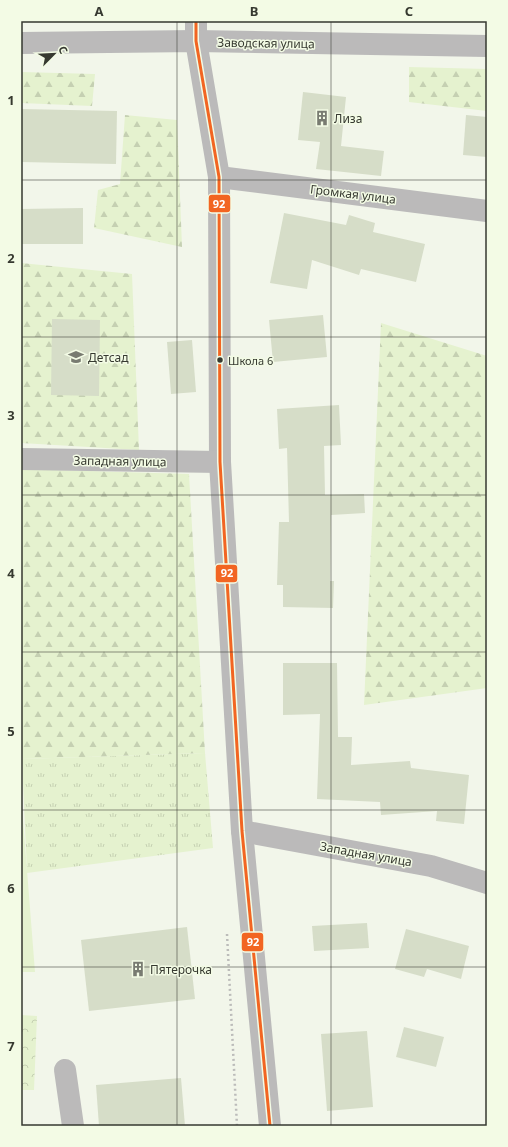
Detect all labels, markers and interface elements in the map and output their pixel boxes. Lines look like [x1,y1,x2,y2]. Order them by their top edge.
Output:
text: A [95,2,104,20]
text: B [250,2,258,20]
text: C [405,2,413,20]
north arrow [34,34,74,74]
street label: Заводская улица [217,34,315,52]
text: С [55,43,72,56]
text: 1 [7,91,15,109]
building icon: Лиза [313,109,331,127]
place label: Лиза [334,110,362,127]
street label: Громкая улица [309,180,397,208]
line badge: 92 [208,194,231,213]
text: 92 [213,196,225,211]
text: 2 [7,249,15,267]
school or university icon: Детсад [67,348,85,366]
place label: Детсад [88,349,129,366]
place label: Школа 6 [228,353,273,368]
marker: Школа 6 [215,355,225,365]
text: 3 [7,406,15,424]
street label: Западная улица [73,452,167,470]
text: 4 [7,564,15,582]
line badge: 92 [215,564,238,583]
text: 92 [221,565,233,580]
text: 5 [7,722,15,740]
street label: Западная улица [319,838,413,870]
text: 6 [7,879,15,897]
line badge: 92 [241,932,264,952]
text: 92 [247,934,259,949]
building icon: Пятерочка [129,960,147,978]
place label: Пятерочка [150,961,212,978]
text: 7 [7,1037,15,1055]

